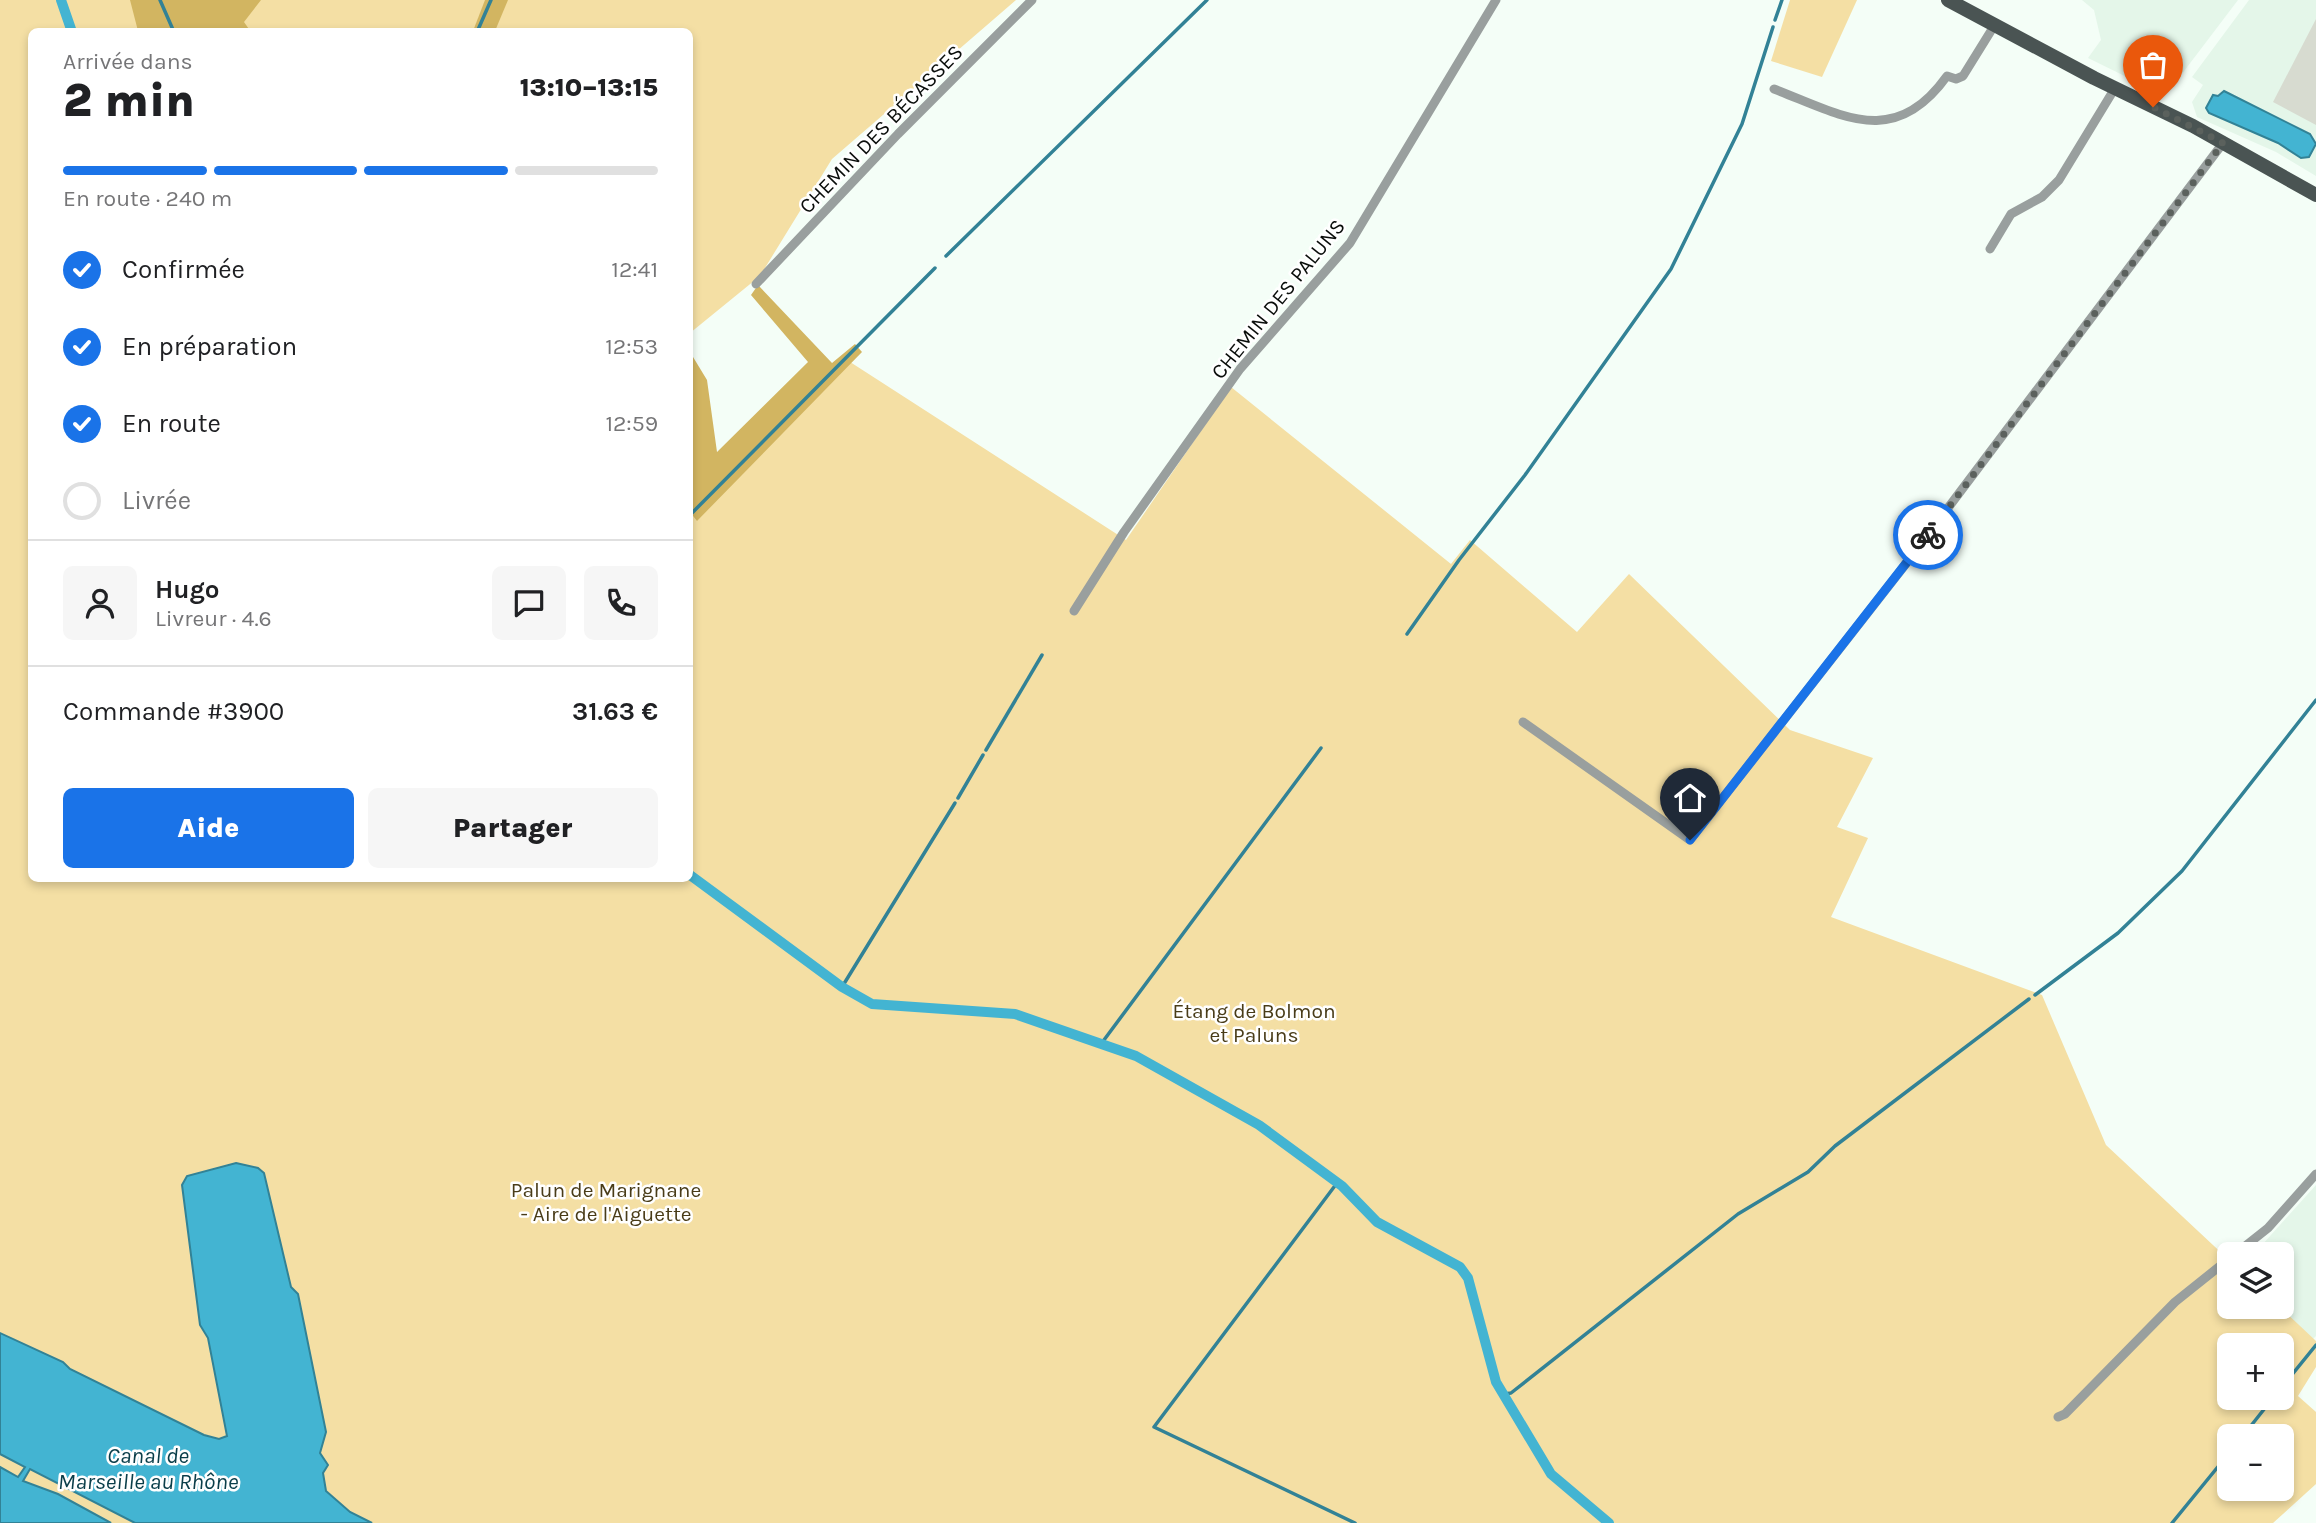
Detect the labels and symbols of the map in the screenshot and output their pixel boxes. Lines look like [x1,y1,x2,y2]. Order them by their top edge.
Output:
pin [2123,35,2183,107]
street label: CHEMIN DES BÉCASSES [794,40,968,218]
street label: CHEMIN DES PALUNS [1206,214,1350,384]
courier [1893,500,1963,570]
pin [1660,768,1720,840]
park label: Étang de Bolmon et Paluns [1172,999,1336,1047]
park label: Palun de Marignane - Aire de l'Aiguette [511,1178,701,1226]
water label: Canal de Marseille au Rhône [58,1442,239,1495]

